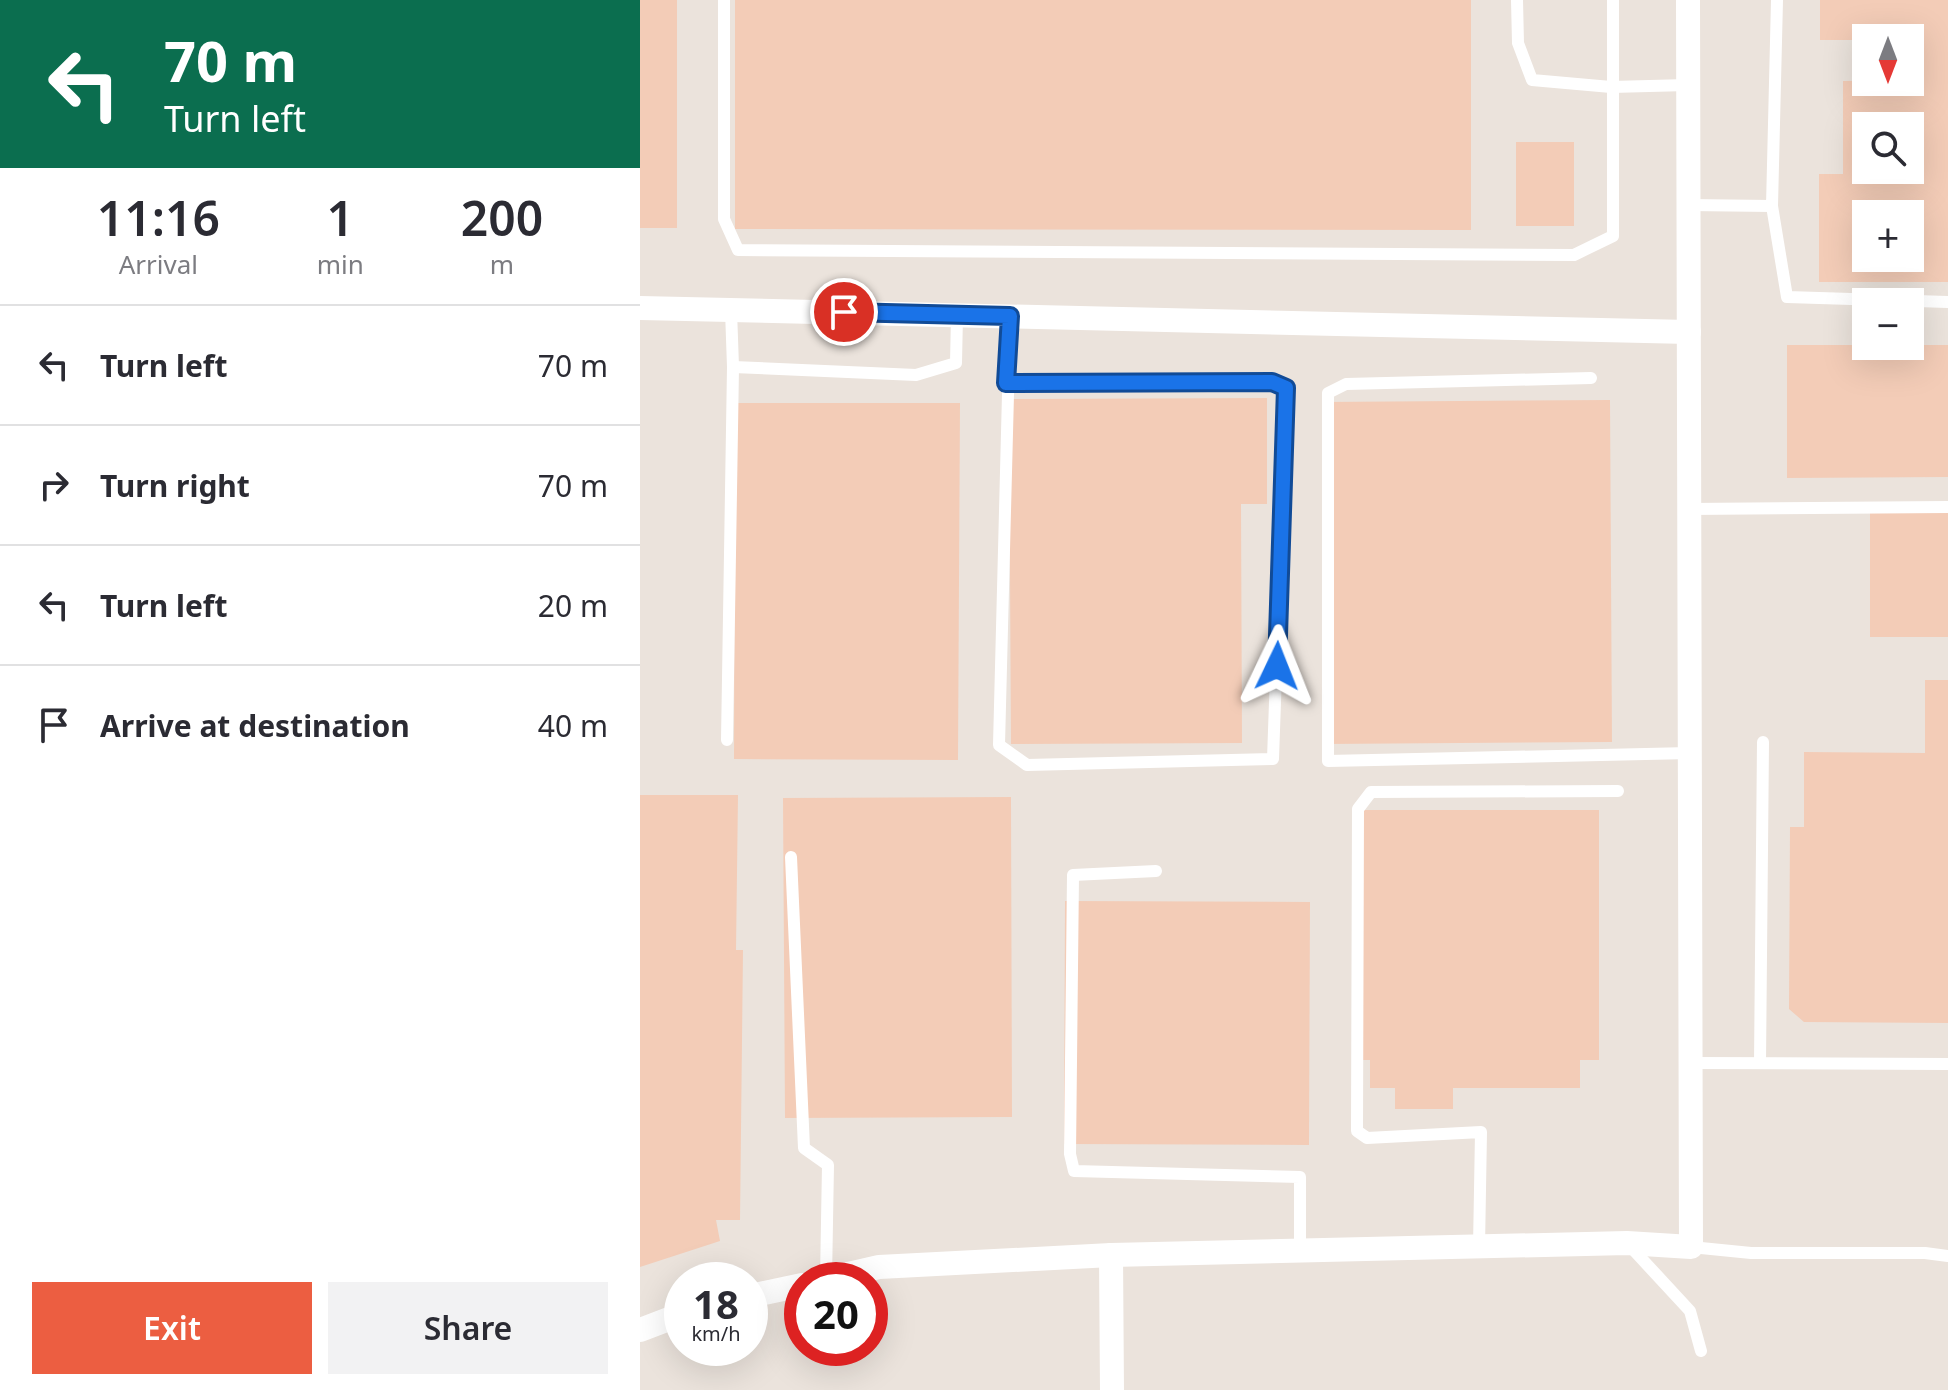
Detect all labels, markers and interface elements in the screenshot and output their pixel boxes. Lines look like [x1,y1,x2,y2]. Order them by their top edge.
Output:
text: 70 m [164,22,297,98]
north arrow [1852,24,1924,96]
map controls [1852,24,1924,360]
icon: left [32,32,136,136]
text: Turn left [164,94,306,143]
button: search [1852,112,1924,184]
text: 11:16 [97,185,220,250]
text: 1 [327,185,354,250]
text: 200 [461,185,543,250]
button: + [1852,200,1924,272]
text: Arrival [119,246,198,282]
text: min [317,246,364,282]
text: m [490,246,514,282]
pin [810,278,878,346]
button: − [1852,288,1924,360]
icon: arrive [822,290,866,334]
icon: left [32,343,76,387]
text: Turn left [100,345,228,386]
text: 70 m [538,345,608,386]
icon: right [32,463,76,507]
text: Turn right [100,465,250,506]
text: 70 m [538,465,608,506]
icon: left [32,583,76,627]
text: Turn left [100,585,228,626]
text: 20 m [538,585,608,626]
position arrow [1235,624,1319,708]
icon: arrive [32,703,76,747]
text: Arrive at destination [100,705,410,746]
text: 40 m [538,705,608,746]
speed limit sign: 20 [784,1262,888,1366]
text: 18 [693,1276,739,1331]
button: Exit [32,1282,312,1374]
button: Share [328,1282,608,1374]
text: km/h [691,1320,741,1347]

